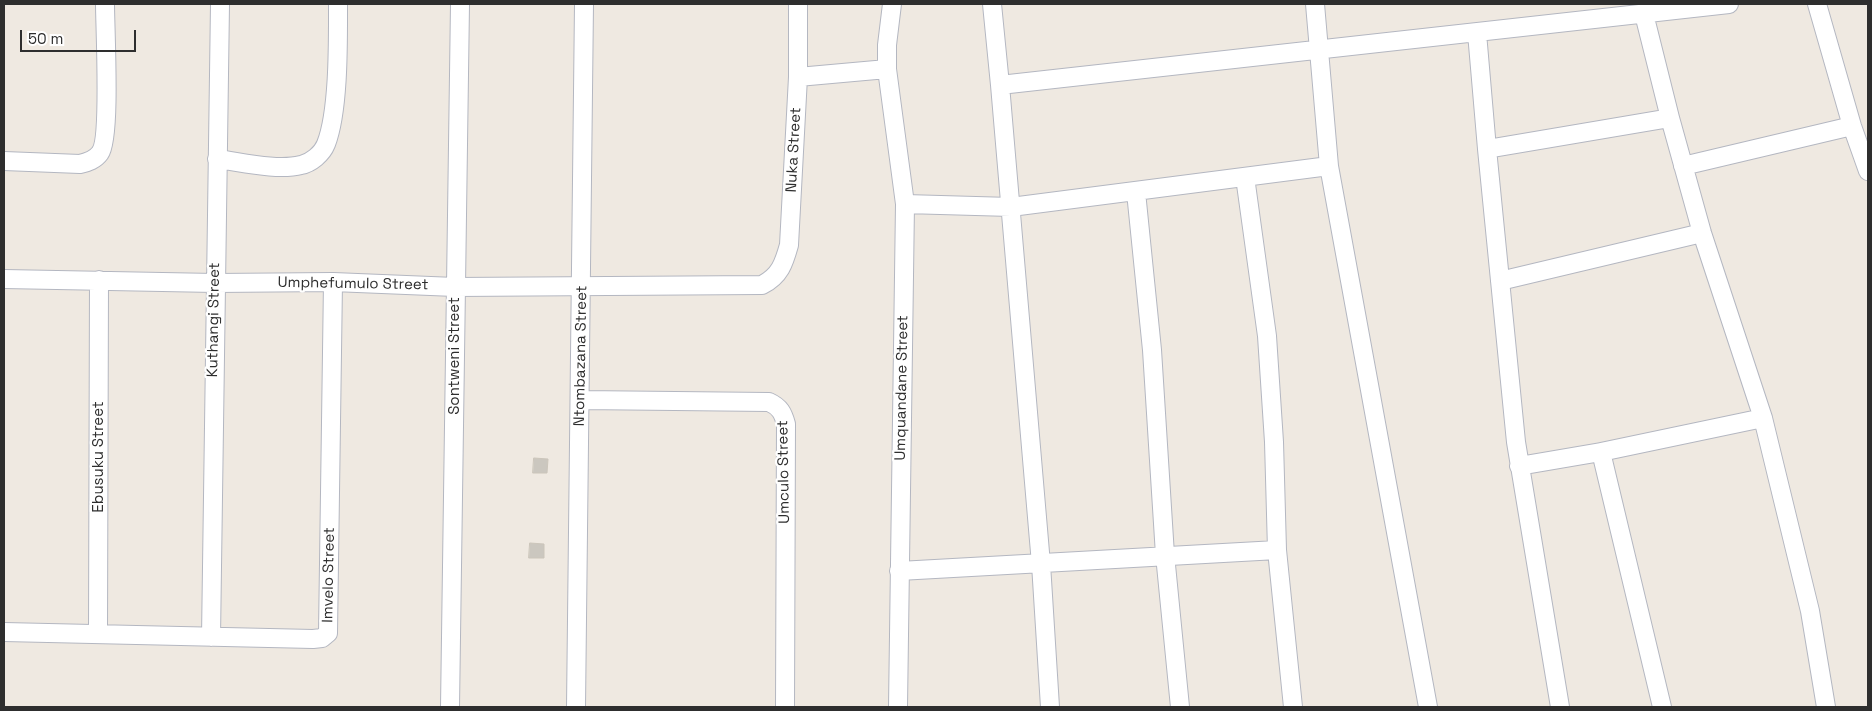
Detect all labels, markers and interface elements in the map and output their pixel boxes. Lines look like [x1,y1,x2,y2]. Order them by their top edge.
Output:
scale bar [22,20,139,52]
text: 50 m [28,29,63,48]
street label: Nuka Street [783,107,805,193]
street label: Kuthangi Street [204,262,224,378]
street label: Umphefumulo Street [277,274,429,294]
street label: Ntombazana Street [571,285,591,427]
street label: Sontweni Street [446,297,464,415]
street label: Umquandane Street [892,315,912,461]
street label: Ebusuku Street [90,401,108,513]
street label: Umculo Street [774,420,794,524]
street label: Imvelo Street [319,527,339,623]

